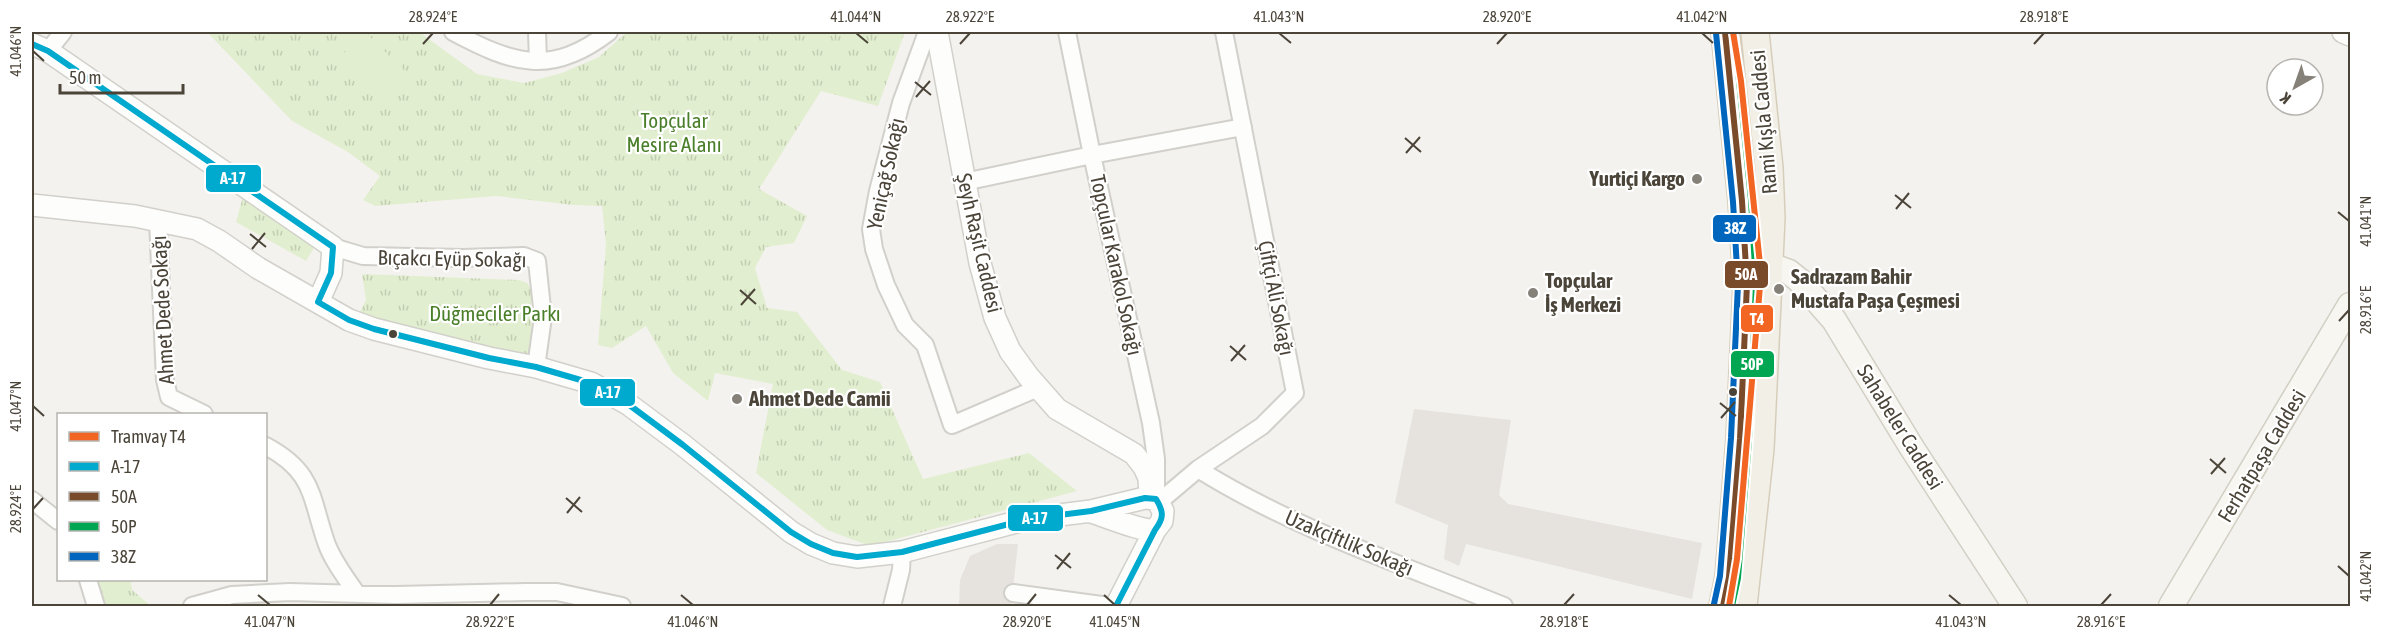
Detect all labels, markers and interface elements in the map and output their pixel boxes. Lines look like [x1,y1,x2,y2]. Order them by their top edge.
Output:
text: 28.924°E [409,8,458,25]
text: 41.044°N [831,8,881,25]
text: 28.922°E [946,8,995,25]
text: 41.043°N [1254,8,1304,25]
text: 28.920°E [1483,8,1532,25]
text: 41.042°N [1677,8,1727,25]
text: 28.918°E [2020,8,2069,25]
text: 41.046°N [7,26,24,76]
street label: Rami Kışla Caddesi [1745,49,1781,195]
scale bar [60,57,183,95]
north arrow [2265,57,2325,117]
text: 50 m [69,67,101,88]
text: K [2276,89,2294,108]
park label: Topçular Mesire Alanı [626,108,722,156]
street label: Yeniçağ Sokağı [861,116,909,232]
line badge: A-17 [205,164,262,193]
place label: Yurtiçi Kargo [1588,166,1685,190]
text: A-17 [219,169,246,187]
street label: Şeyh Raşit Caddesi [952,171,1008,315]
street label: Topçular Karakol Sokağı [1086,172,1148,357]
marker: Yurtiçi Kargo [1690,172,1704,186]
text: 41.041°N [2357,196,2374,246]
line badge: 38Z [1712,214,1757,243]
text: 38Z [1724,219,1747,237]
street label: Ahmet Dede Sokağı [146,235,178,385]
street label: Çiftçi Ali Sokağı [1254,238,1300,357]
street label: Bıçakcı Eyüp Sokağı [377,245,527,271]
line badge: 50A [1724,260,1769,289]
place label: Sadrazam Bahir Mustafa Paşa Çeşmesi [1791,264,1960,312]
text: 50A [1735,265,1758,283]
place label: Topçular İş Merkezi [1545,268,1621,316]
marker: Sadrazam Bahir Mustafa Paşa Çeşmesi [1772,282,1786,296]
text: 28.916°E [2357,285,2374,334]
marker: Topçular İş Merkezi [1526,286,1540,300]
park label: Düğmeciler Parkı [429,301,561,325]
line badge: T4 [1740,304,1774,333]
text: T4 [1750,310,1765,328]
unlabelled marker [387,328,399,340]
line badge: 50P [1730,350,1775,378]
text: 50P [1741,355,1764,373]
street label: Sahabeler Caddesi [1853,360,1949,493]
line badge: A-17 [579,378,636,407]
text: 41.047°N [7,381,24,431]
text: A-17 [594,383,621,401]
street label: Ferhatpaşa Caddesi [2212,385,2310,526]
place label: Ahmet Dede Camii [748,386,891,410]
unlabelled marker [1727,386,1739,398]
marker: Ahmet Dede Camii [730,392,744,406]
legend [57,413,267,581]
text: Tramvay T4 [111,426,186,447]
text: A-17 [111,456,140,477]
text: 28.924°E [7,484,24,533]
text: 50A [111,486,137,507]
line badge: A-17 [1007,504,1064,532]
street label: Uzakçiftlik Sokağı [1282,504,1417,580]
text: A-17 [1021,509,1048,527]
text: 50P [111,516,137,537]
text: 38Z [111,546,136,567]
text: 41.042°N [2357,551,2374,601]
text: 41.047°N [245,613,295,630]
text: 28.922°E [466,613,515,630]
text: 41.046°N [668,613,718,630]
text: 28.920°E [1003,613,1052,630]
text: 41.045°N [1090,613,1140,630]
text: 28.918°E [1540,613,1589,630]
text: 41.043°N [1936,613,1986,630]
text: 28.916°E [2077,613,2126,630]

